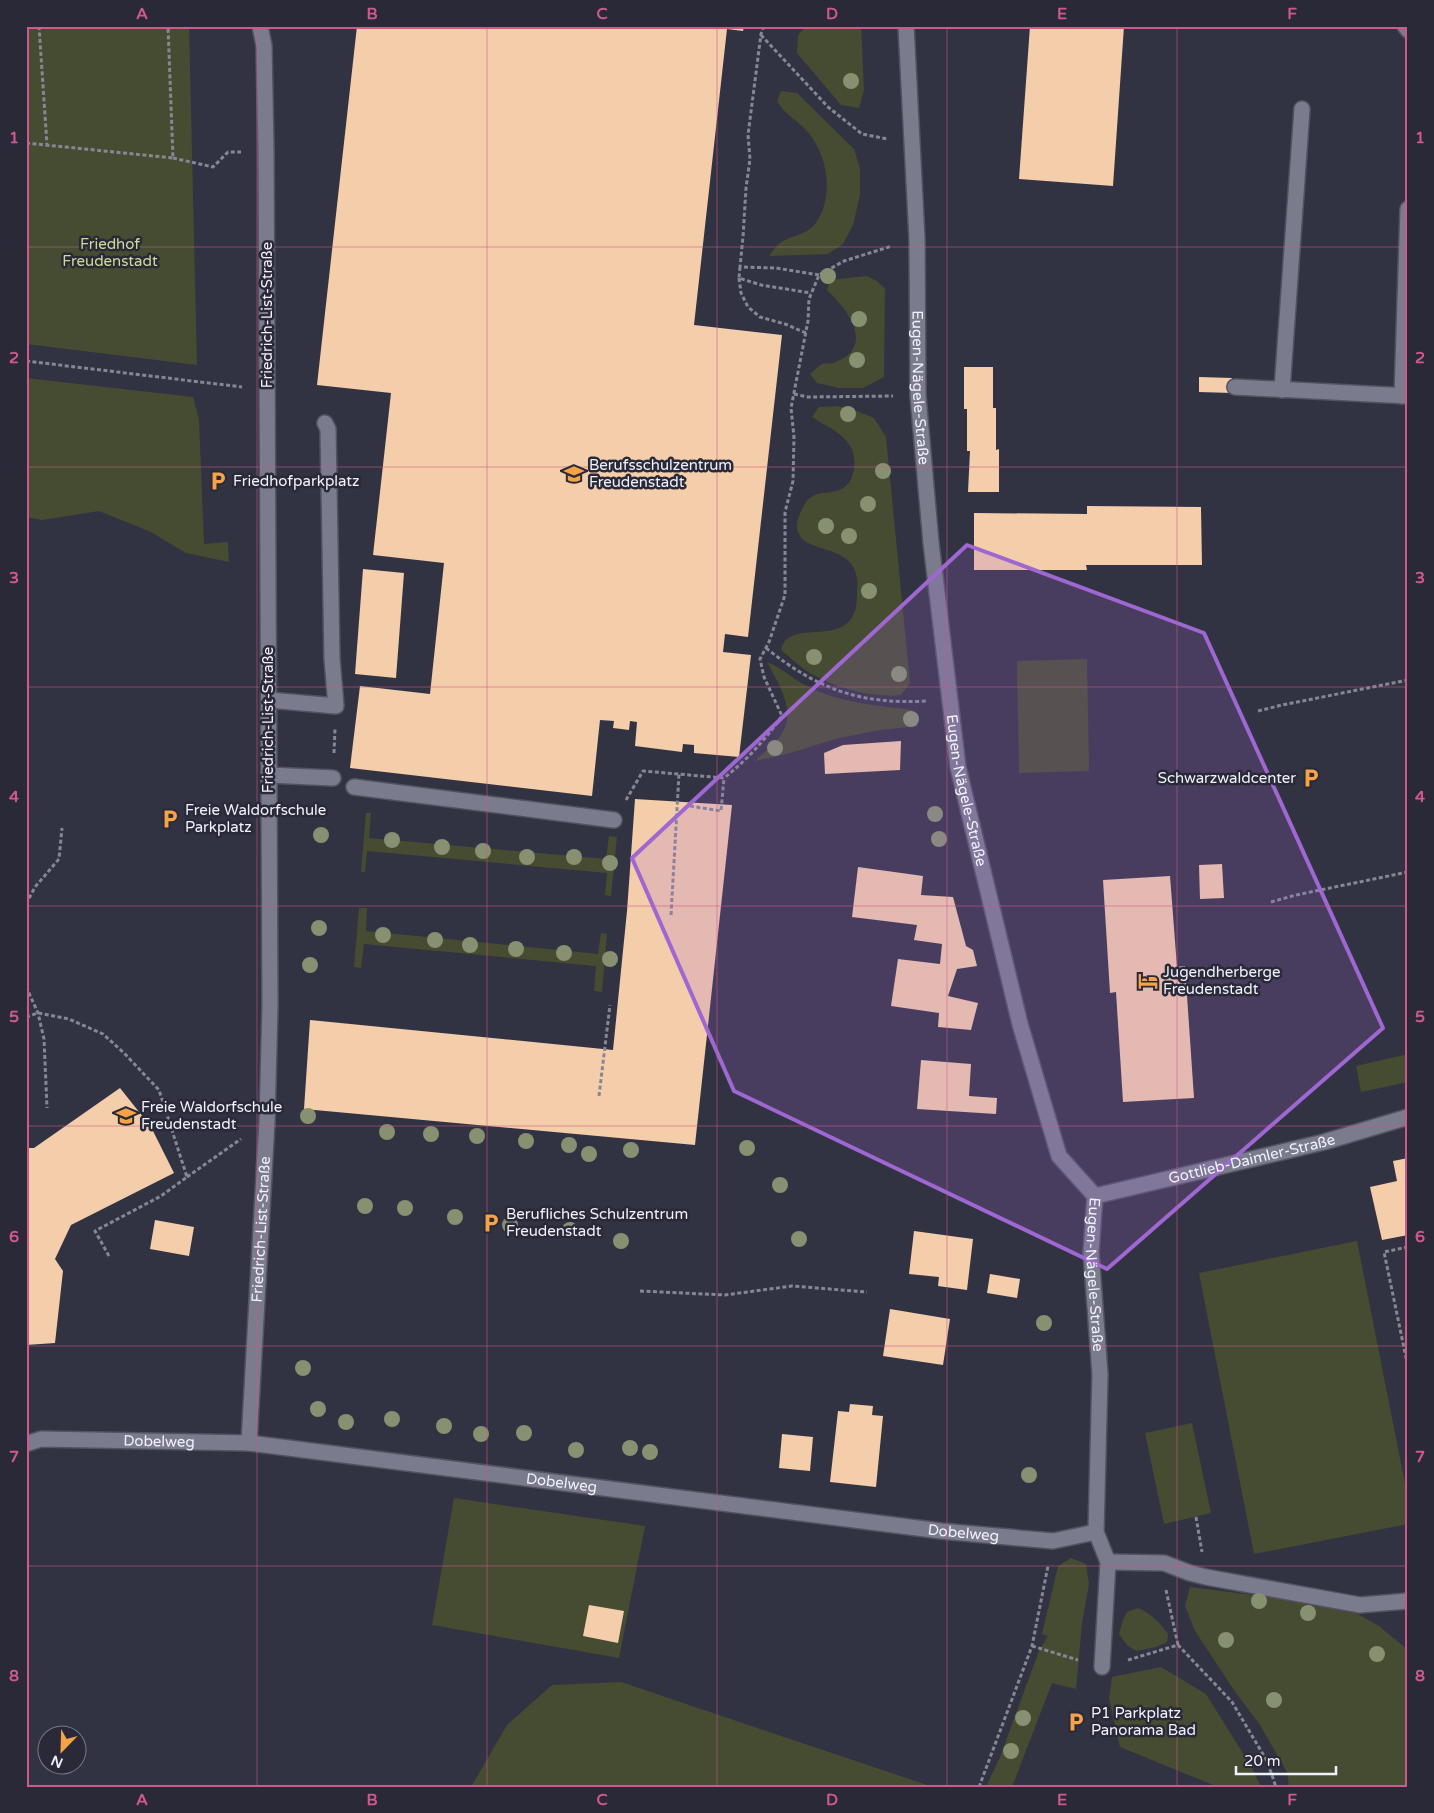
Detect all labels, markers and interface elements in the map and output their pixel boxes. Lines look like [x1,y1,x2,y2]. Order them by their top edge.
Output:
text: A [136,4,148,24]
text: B [366,4,378,24]
text: C [596,4,608,24]
text: D [826,4,838,24]
text: E [1057,4,1067,24]
text: F [1287,4,1297,24]
text: 1 [9,128,19,148]
text: 1 [1415,128,1425,148]
park label: Friedhof Freudenstadt [62,235,158,270]
street label: Friedrich-List-Straße [258,242,276,388]
street label: Eugen-Nägele-Straße [908,310,933,466]
text: 2 [9,348,19,368]
text: 2 [1415,348,1425,368]
place label: Berufsschulzentrum Freudenstadt [589,456,732,491]
school or university icon: Berufsschulzentrum Freudenstadt [563,463,585,485]
parking icon: Friedhofparkplatz [207,470,229,492]
place label: Friedhofparkplatz [233,472,360,490]
text: 3 [9,568,19,588]
text: 3 [1415,568,1425,588]
street label: Friedrich-List-Straße [259,647,277,793]
street label: Eugen-Nägele-Straße [943,713,991,868]
parking icon: Schwarzwaldcenter [1300,767,1322,789]
place label: Schwarzwaldcenter [1158,769,1296,787]
text: 4 [9,787,19,807]
text: 4 [1415,787,1425,807]
place label: Freie Waldorfschule Parkplatz [185,801,326,836]
parking icon: Freie Waldorfschule Parkplatz [159,808,181,830]
place label: Jugendherberge Freudenstadt [1163,963,1280,998]
hotel icon: Jugendherberge Freudenstadt [1137,970,1159,992]
text: 5 [9,1007,19,1027]
text: 5 [1415,1007,1425,1027]
place label: Freie Waldorfschule Freudenstadt [141,1098,282,1133]
school or university icon: Freie Waldorfschule Freudenstadt [115,1105,137,1127]
street label: Gottlieb-Daimler-Straße [1166,1130,1337,1187]
street label: Friedrich-List-Straße [248,1156,274,1303]
street label: Eugen-Nägele-Straße [1082,1197,1107,1352]
place label: Berufliches Schulzentrum Freudenstadt [506,1205,688,1240]
parking icon: Berufliches Schulzentrum Freudenstadt [480,1212,502,1234]
text: 6 [9,1227,19,1247]
text: 6 [1415,1227,1425,1247]
street label: Dobelweg [123,1432,195,1451]
text: 7 [9,1447,19,1467]
text: 7 [1415,1447,1425,1467]
street label: Dobelweg [525,1469,598,1496]
street label: Dobelweg [927,1520,1000,1545]
text: 8 [9,1666,19,1686]
text: 8 [1415,1666,1425,1686]
place label: P1 Parkplatz Panorama Bad [1091,1704,1196,1739]
parking icon: P1 Parkplatz Panorama Bad [1065,1711,1087,1733]
north arrow [38,1726,88,1776]
scale bar [1236,1743,1336,1775]
text: N [49,1751,66,1772]
text: 20 m [1244,1752,1281,1770]
text: A [136,1790,148,1810]
text: B [366,1790,378,1810]
text: C [596,1790,608,1810]
text: D [826,1790,838,1810]
text: E [1057,1790,1067,1810]
text: F [1287,1790,1297,1810]

